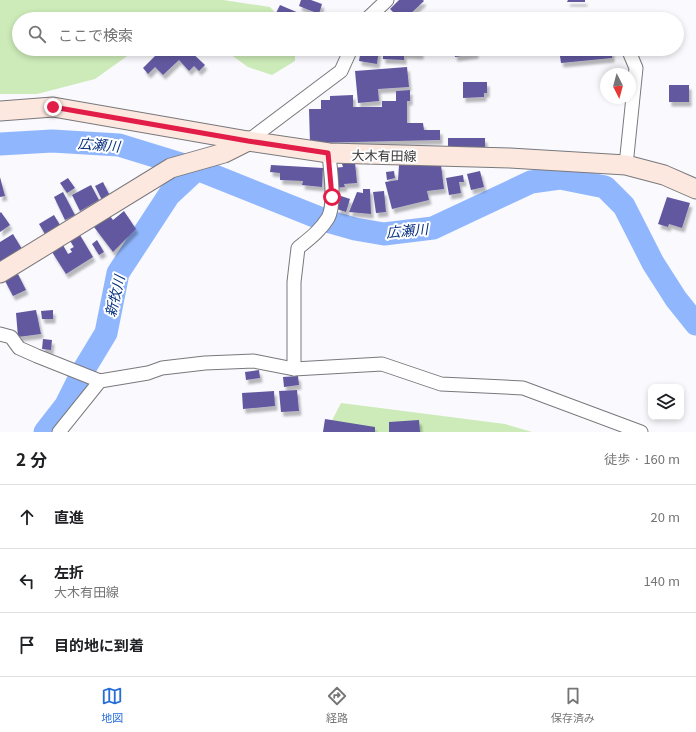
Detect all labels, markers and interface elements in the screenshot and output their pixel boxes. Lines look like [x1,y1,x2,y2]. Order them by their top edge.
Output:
search box [12,12,684,56]
icon: search [26,23,48,45]
text: ここで検索 [58,24,133,45]
north arrow [600,68,636,104]
route end [44,98,62,116]
water label: 広瀬川 [77,132,123,156]
street label: 大木有田線 [351,145,417,165]
route start [323,188,341,206]
water label: 広瀬川 [385,218,431,242]
water label: 新牧川 [100,271,129,319]
map controls [648,384,684,420]
button: layers [648,384,684,420]
text: 2 分 [16,446,47,471]
text: 徒歩 · 160 m [604,449,680,468]
icon: ahead [16,506,38,528]
text: 直進 [54,506,84,527]
text: 20 m [651,507,680,526]
text: 左折 [54,561,84,582]
icon: left [16,570,38,592]
text: 140 m [643,571,680,590]
text: 大木有田線 [54,582,119,601]
icon: arrive [16,634,38,656]
text: 目的地に到着 [54,634,144,655]
tab: 地図 [101,685,123,725]
tab: 経路 [326,685,348,725]
tab: 保存済み [551,685,595,725]

